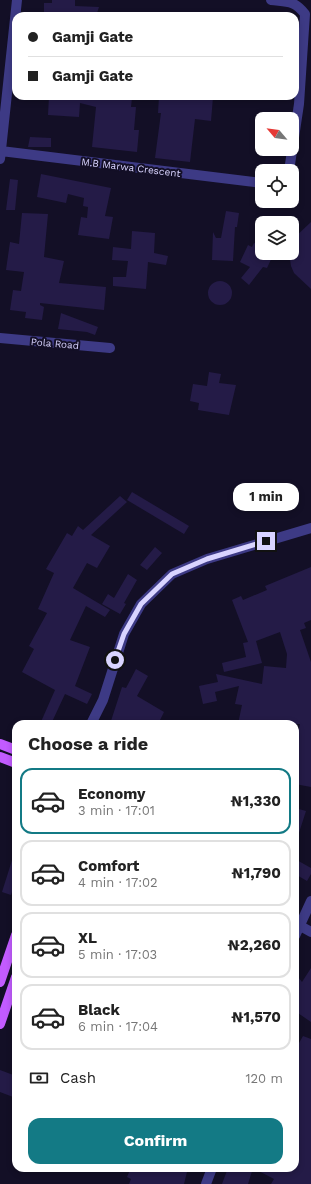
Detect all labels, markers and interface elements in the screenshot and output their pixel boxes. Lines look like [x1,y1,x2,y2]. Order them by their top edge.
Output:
text: Gamji Gate [52,28,133,46]
text: Gamji Gate [52,67,133,85]
north arrow [255,112,299,156]
map controls [255,112,299,260]
street label: M.B Marwa Crescent [81,156,182,179]
button: locate [255,164,299,208]
button: layers [255,216,299,260]
street label: Pola Road [30,336,80,351]
callout: 1 min [233,483,299,511]
text: 1 min [249,489,283,504]
route end [257,532,275,550]
route start [106,651,124,669]
text: Choose a ride [28,733,148,754]
icon: car [30,783,66,819]
text: Economy [78,785,145,803]
text: ₦1,330 [230,792,281,810]
text: 3 min · 17:01 [78,803,155,818]
icon: car [30,855,66,891]
text: Comfort [78,857,139,875]
text: ₦1,790 [232,864,281,882]
text: 4 min · 17:02 [78,875,158,890]
icon: car [30,927,66,963]
text: XL [78,929,97,947]
text: ₦2,260 [228,936,281,954]
text: 5 min · 17:03 [78,947,157,962]
icon: car [30,999,66,1035]
text: Black [78,1001,120,1019]
text: ₦1,570 [231,1008,281,1026]
text: 6 min · 17:04 [78,1019,158,1034]
icon: cash [28,1067,50,1089]
text: Cash [60,1069,96,1087]
text: 120 m [245,1071,283,1086]
button: Confirm [28,1118,283,1164]

